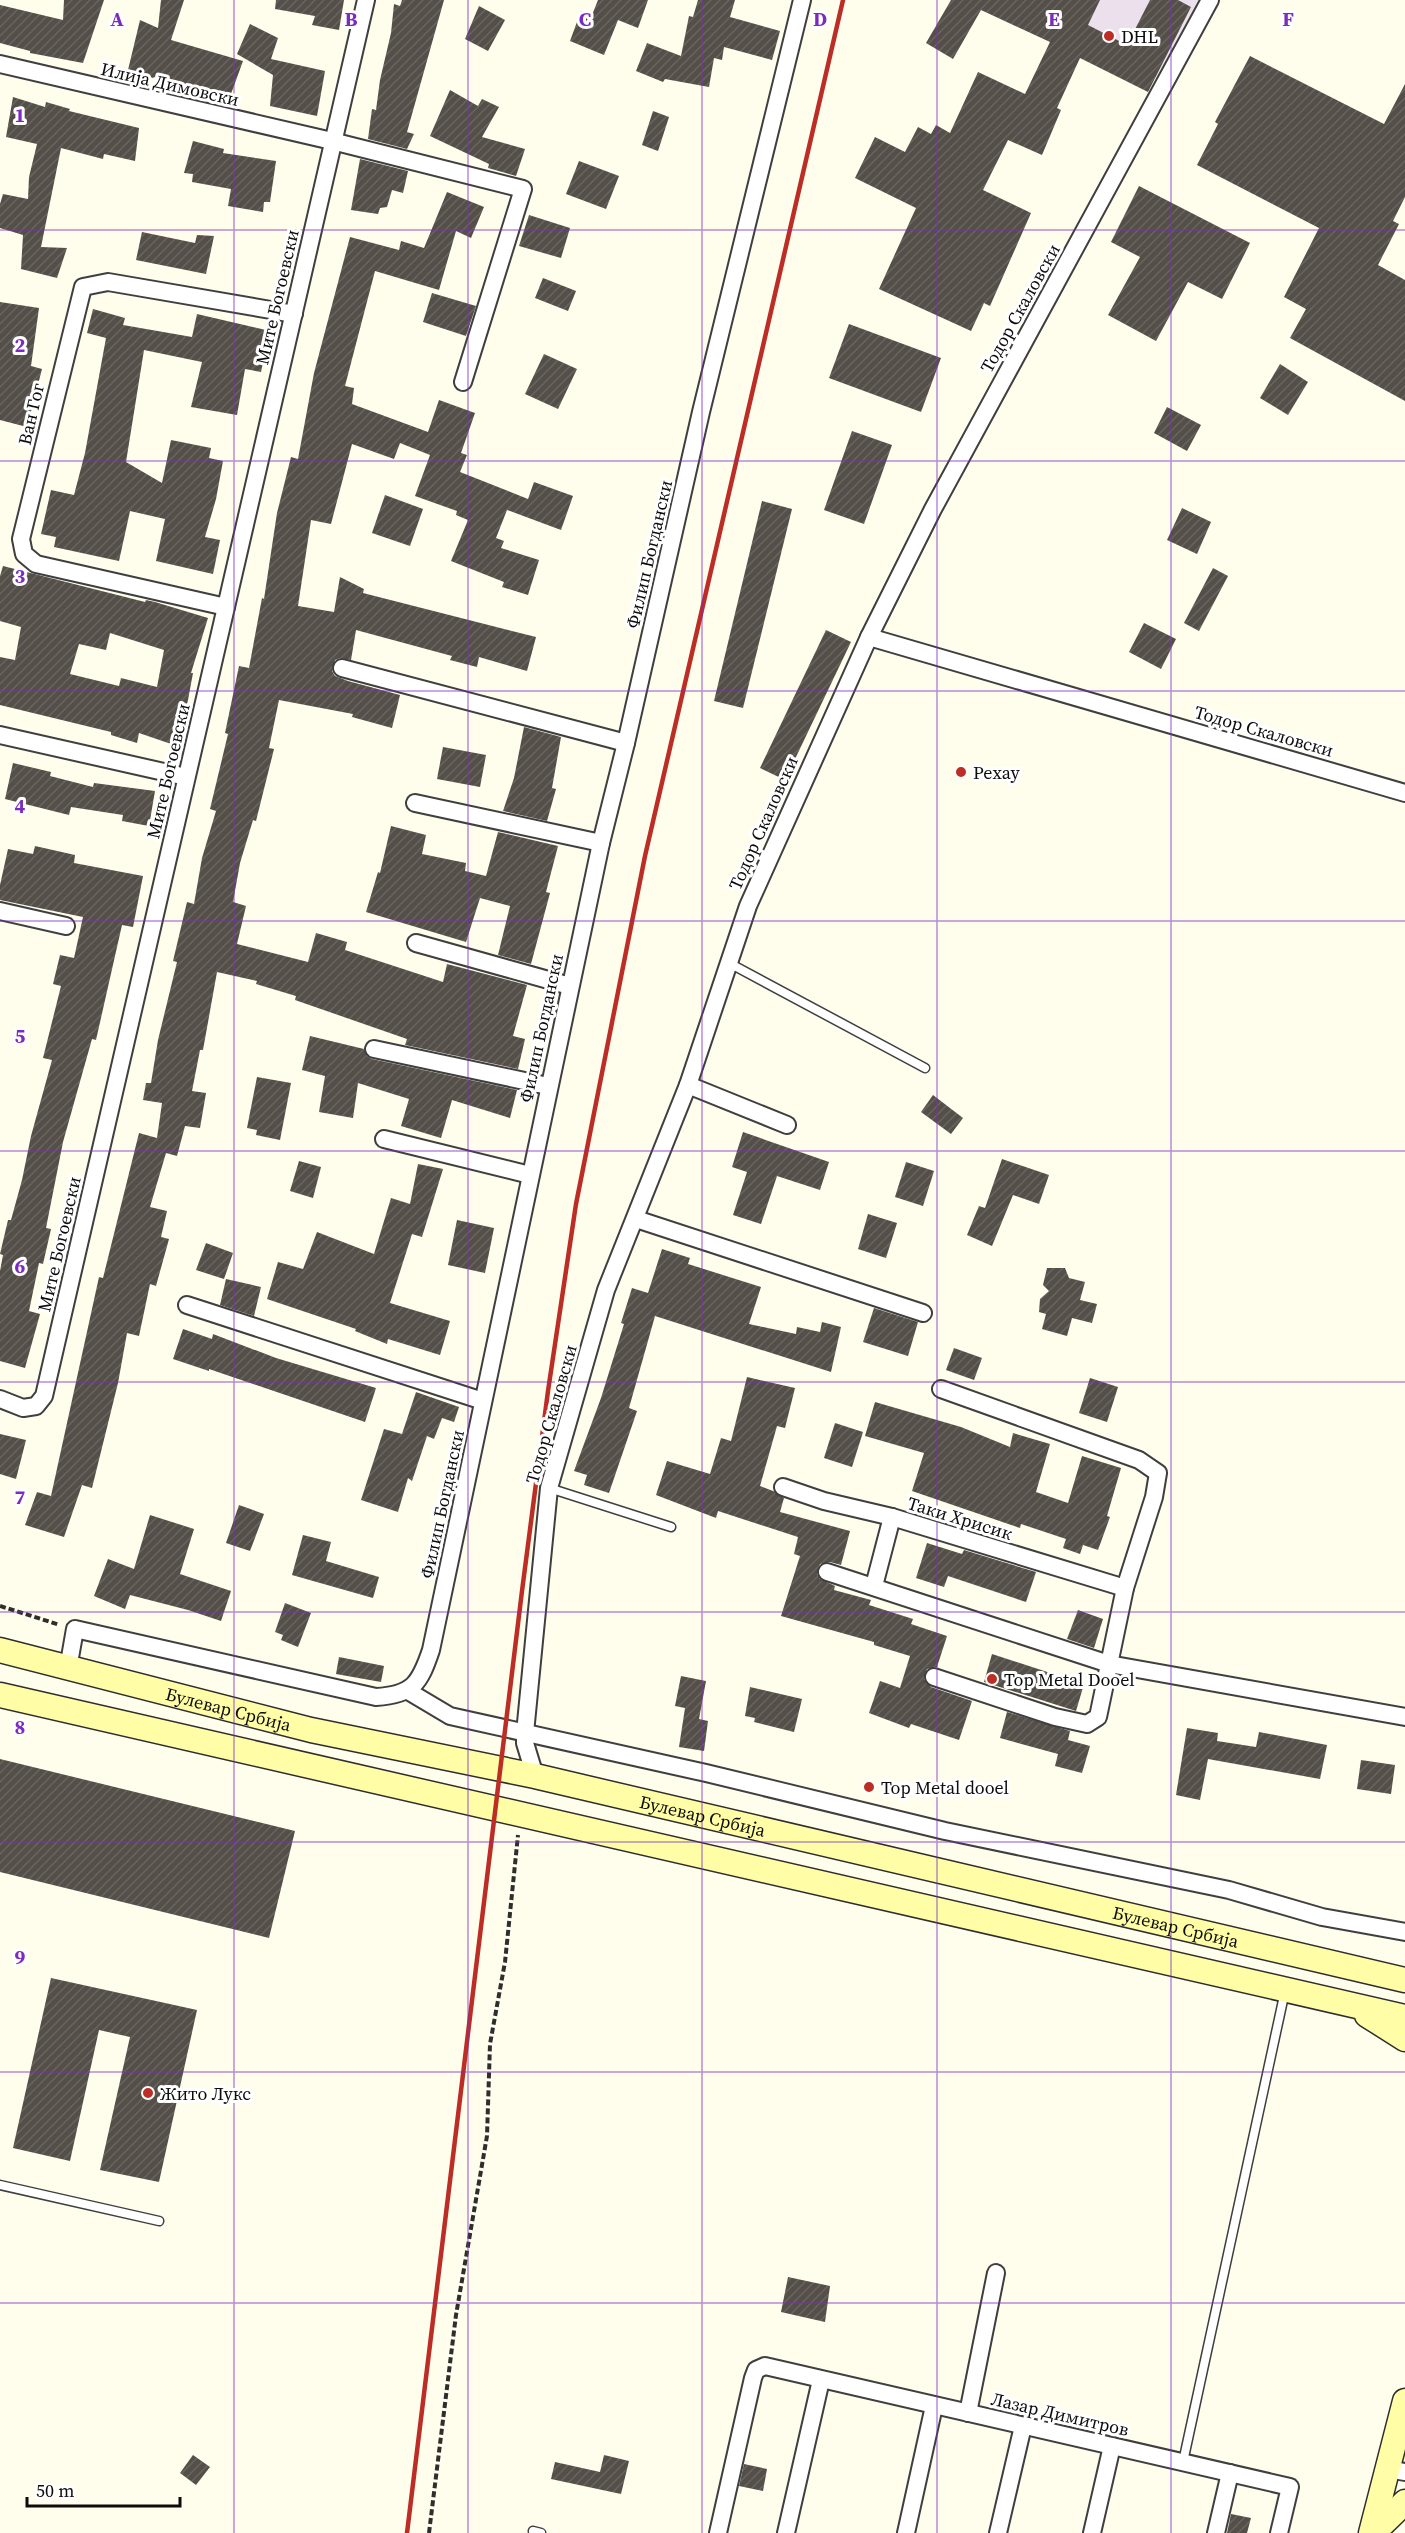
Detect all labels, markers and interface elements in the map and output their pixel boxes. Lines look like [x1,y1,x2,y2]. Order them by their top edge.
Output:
text: A [110,5,124,33]
text: B [344,5,358,33]
text: C [579,5,591,33]
text: D [813,5,827,33]
text: E [1048,5,1060,33]
text: F [1282,5,1294,33]
place label: DHL [1121,24,1158,49]
marker: DHL [1102,29,1116,43]
street label: Илија Димовски [98,56,242,112]
text: 1 [15,101,25,129]
street label: Мите Богоевски [249,227,305,367]
street label: Тодор Скаловски [974,239,1066,377]
text: 2 [15,331,26,359]
street label: Ван Гог [12,381,50,447]
street label: Филип Богдански [620,478,678,630]
text: 3 [15,562,26,590]
street label: Тодор Скаловски [1191,699,1337,763]
street label: Мите Богоевски [140,701,196,841]
street label: Тодор Скаловски [722,752,804,894]
place label: Рехау [973,760,1021,785]
marker: Рехау [954,765,968,779]
text: 4 [15,792,26,820]
street label: Филип Богдански [513,951,569,1105]
text: 5 [15,1022,26,1050]
street label: Мите Богоевски [31,1174,87,1314]
text: 6 [15,1252,26,1280]
street label: Тодор Скаловски [519,1341,583,1487]
street label: Филип Богдански [414,1427,470,1581]
text: 7 [15,1483,26,1511]
street label: Таки Хрисик [905,1490,1016,1546]
place label: Top Metal Dooel [1004,1667,1135,1692]
marker: Top Metal Dooel [985,1672,999,1686]
street label: Булевар Србија [163,1681,295,1737]
text: 8 [15,1713,25,1741]
place label: Top Metal dooel [881,1775,1009,1800]
marker: Top Metal dooel [862,1780,876,1794]
street label: Булевар Србија [637,1788,769,1842]
street label: Булевар Србија [1110,1899,1242,1953]
text: 9 [15,1943,26,1971]
place label: Жито Лукс [160,2081,251,2106]
marker: Жито Лукс [141,2086,155,2100]
street label: Лазар Димитров [989,2386,1131,2442]
scale bar [27,2470,180,2508]
text: 50 m [36,2478,74,2503]

